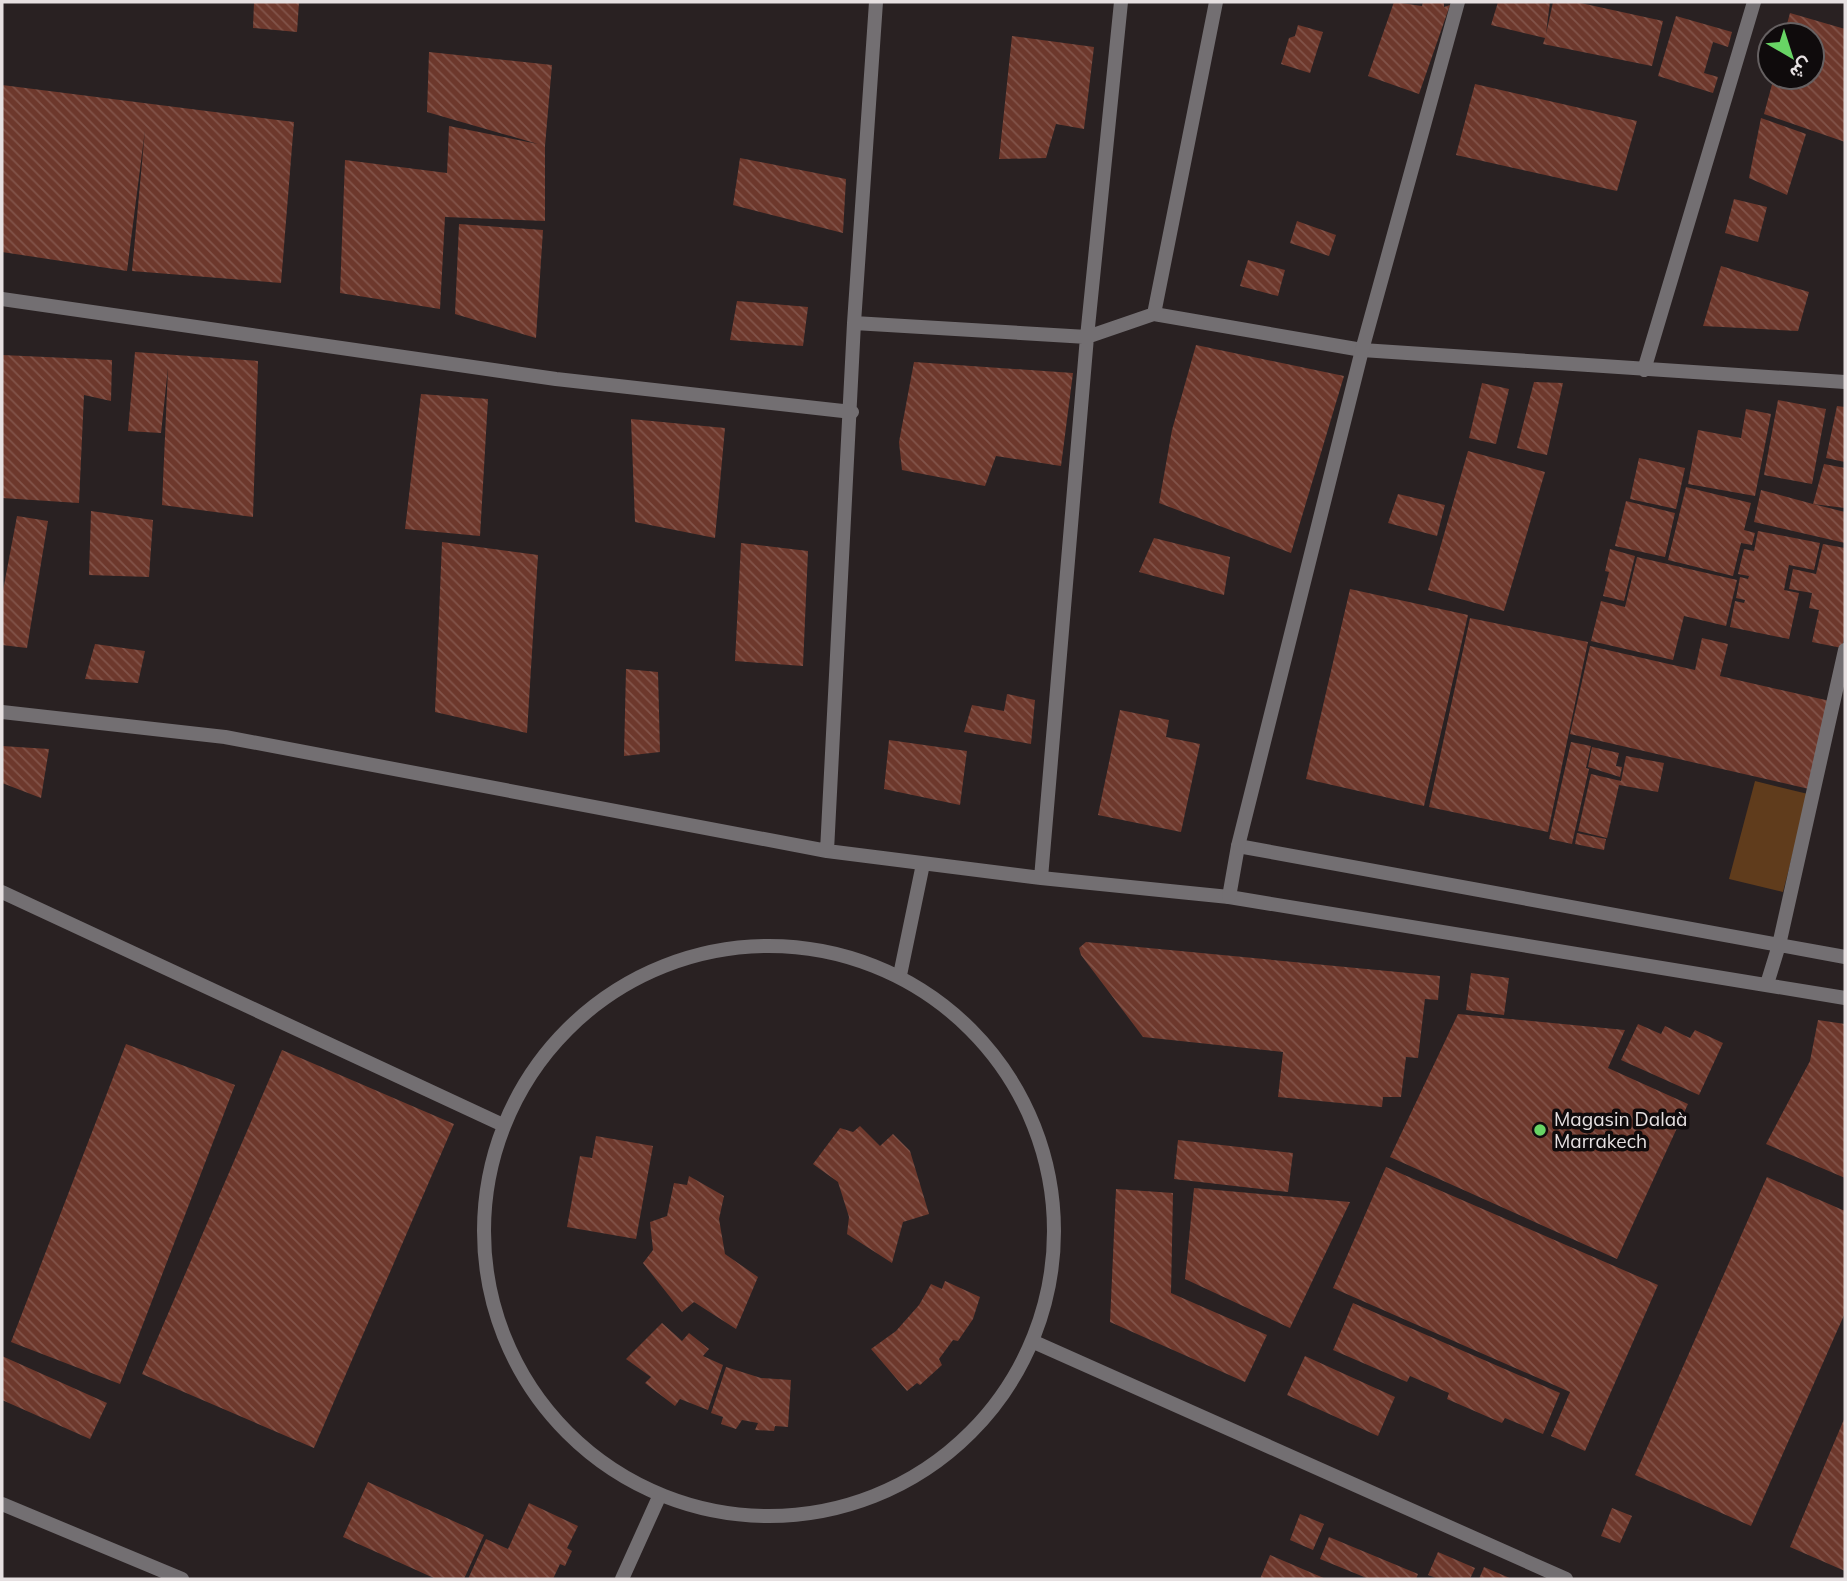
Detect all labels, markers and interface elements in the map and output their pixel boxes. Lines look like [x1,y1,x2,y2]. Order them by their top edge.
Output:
north arrow [1756,21,1826,91]
text: ش [1785,53,1818,86]
place label: Magasin Dalaà Marrakech [1554,1107,1688,1153]
marker: Magasin Dalaà Marrakech [1532,1122,1548,1138]

